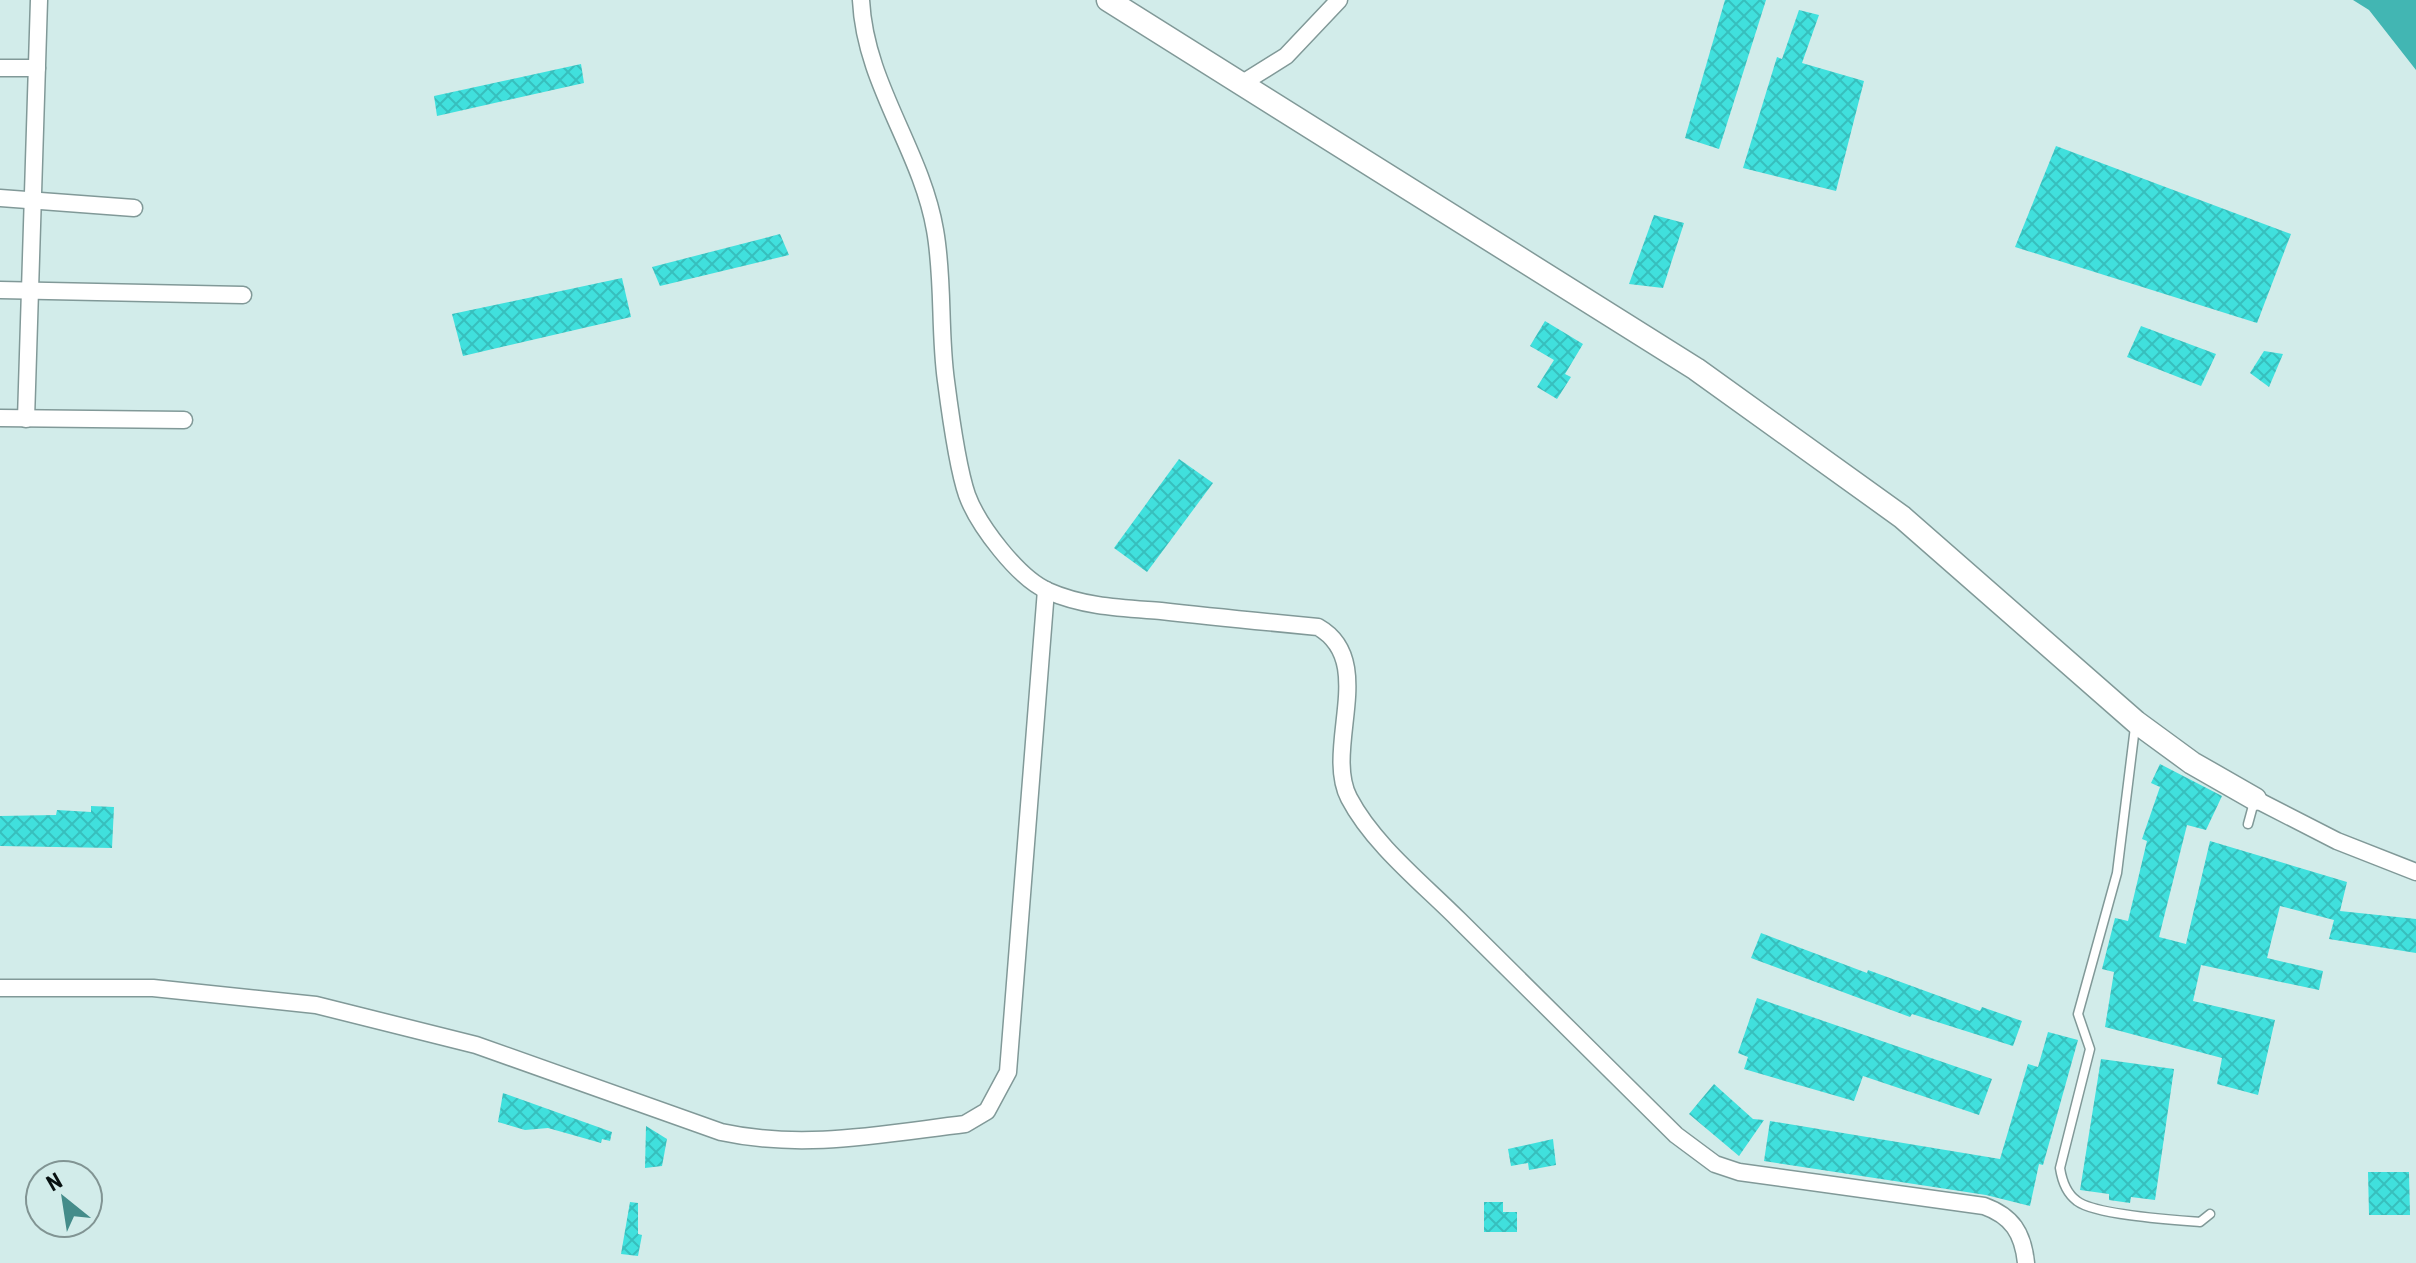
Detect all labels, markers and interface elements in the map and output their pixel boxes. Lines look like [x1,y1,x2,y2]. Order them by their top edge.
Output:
north arrow [24,1159,104,1239]
text: N [42,1168,66,1196]

